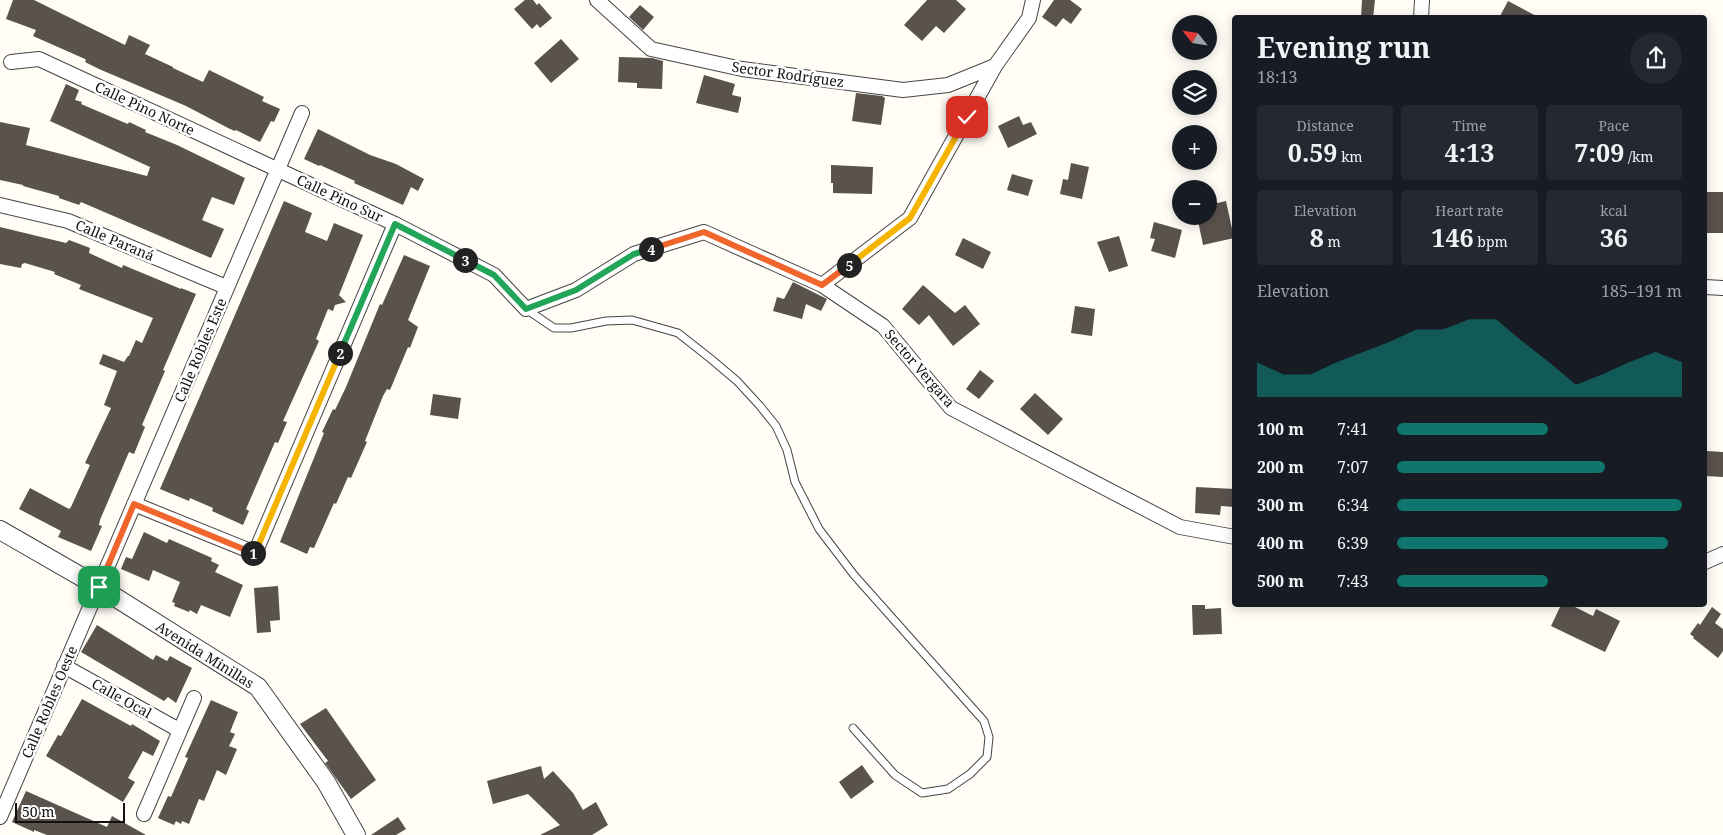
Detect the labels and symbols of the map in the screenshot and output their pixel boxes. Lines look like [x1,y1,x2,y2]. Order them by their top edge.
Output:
north arrow [1172,15,1218,60]
street label: Sector Rodríguez [731,57,845,91]
street label: Calle Pino Norte [92,77,198,139]
pin [946,96,988,138]
street label: Calle Pino Sur [294,170,387,226]
street label: Calle Paraná [73,215,157,265]
pin: 4 [638,236,664,262]
pin: 3 [452,248,478,272]
pin: 5 [836,252,862,278]
street label: Calle Robles Este [169,295,231,405]
street label: Sector Vergara [881,325,959,411]
pin: 2 [328,340,352,366]
pin: 1 [240,540,266,566]
pin [78,566,120,608]
street label: Avenida Minillas [153,616,258,692]
street label: Calle Robles Oeste [17,643,81,761]
street label: Calle Ocal [89,674,156,723]
scale bar [15,800,125,823]

